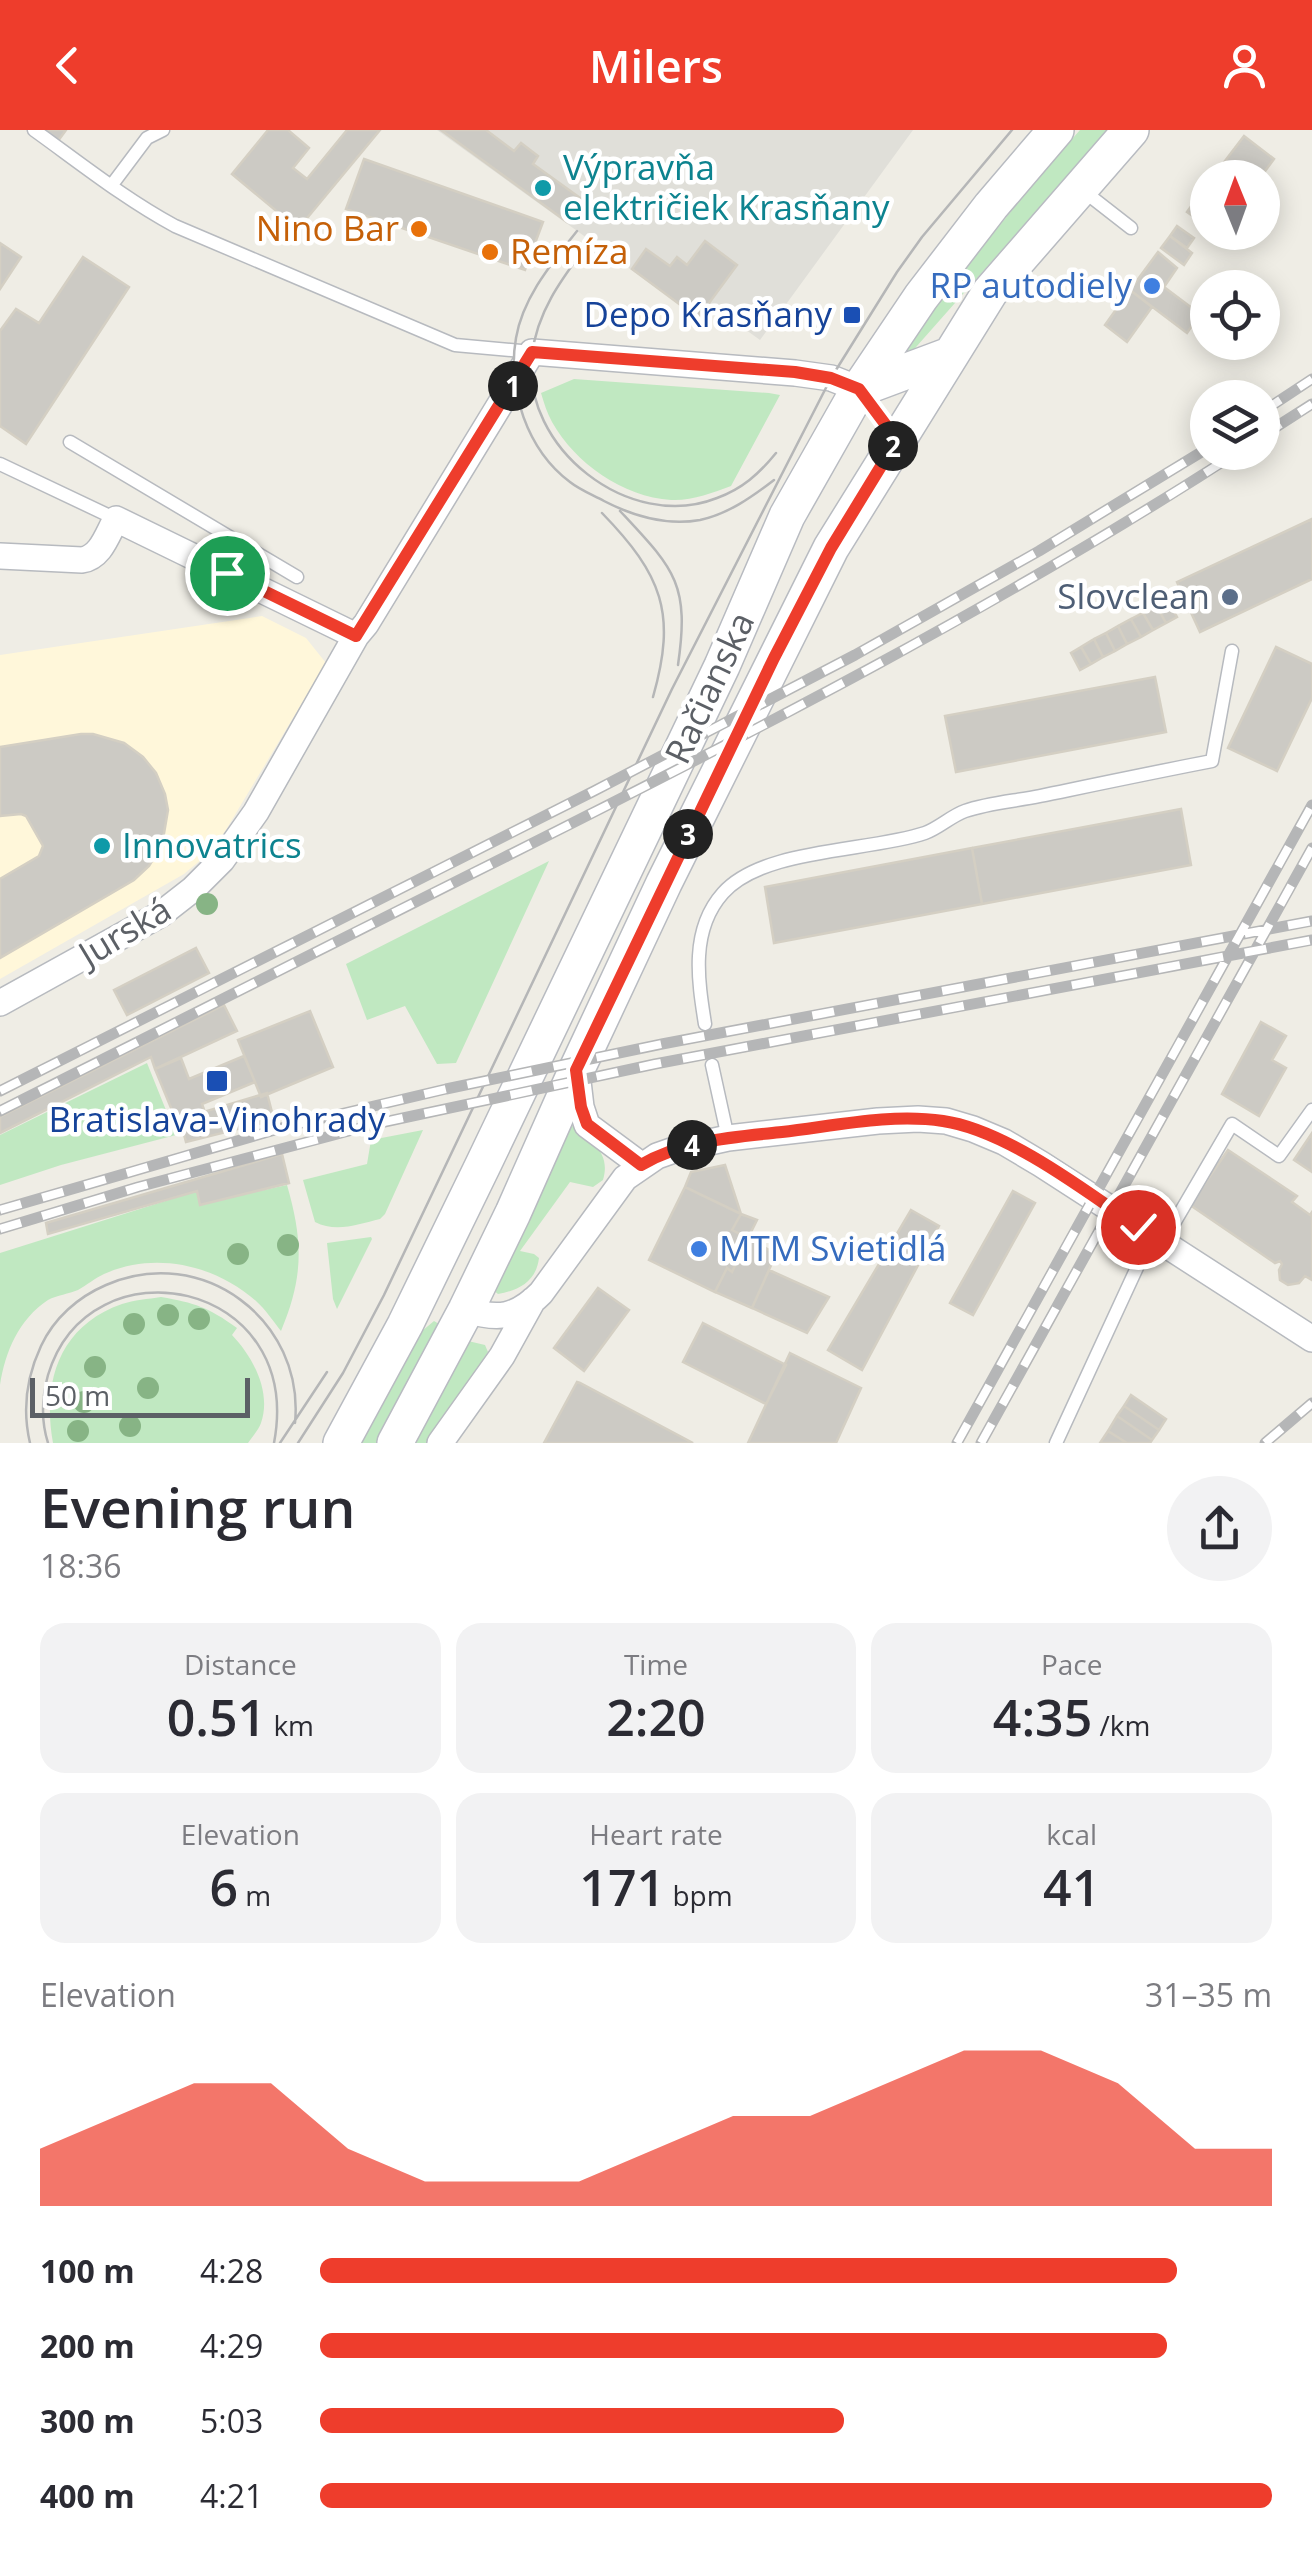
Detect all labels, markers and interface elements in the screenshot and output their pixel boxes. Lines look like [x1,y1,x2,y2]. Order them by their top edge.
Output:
text: Milers [589,35,723,96]
icon: back [40,38,95,93]
icon: person [1217,38,1272,93]
place label: Výpravňa električiek Krasňany [563,143,890,230]
north arrow [1190,160,1280,250]
map controls [1190,160,1280,470]
marker: Výpravňa električiek Krasňany [532,177,554,199]
place label: Nino Bar [256,204,399,251]
marker: Nino Bar [408,218,430,240]
place label: Remíza [510,227,628,274]
marker: Remíza [479,241,501,263]
place label: RP autodiely [930,261,1132,308]
button: locate [1190,270,1280,360]
marker: RP autodiely [1141,275,1163,297]
place label: Depo Krasňany [584,290,832,337]
marker: Depo Krasňany [841,304,863,326]
pin: 1 [488,361,538,411]
text: 1 [505,367,521,405]
button: layers [1190,380,1280,470]
pin: 2 [868,421,918,471]
text: 2 [885,427,901,465]
pin [185,531,270,616]
icon: arrive [200,546,255,601]
place label: Slovclean [1057,572,1210,619]
marker: Slovclean [1219,586,1241,608]
street label: Račianska [653,604,764,771]
pin: 3 [663,809,713,859]
text: 3 [680,815,696,853]
place label: Innovatrics [122,821,302,868]
marker: Innovatrics [91,835,113,857]
street label: Jurská [67,885,179,978]
marker: Bratislava-Vinohrady [204,1068,230,1094]
place label: Bratislava-Vinohrady [48,1095,386,1142]
pin: 4 [667,1120,717,1170]
text: 4 [684,1126,700,1164]
pin [1096,1185,1181,1270]
icon: check [1111,1200,1166,1255]
place label: MTM Svietidlá [719,1224,947,1271]
marker: MTM Svietidlá [688,1238,710,1260]
scale bar [30,1373,250,1418]
text: 50 m [45,1376,110,1414]
text: Evening run [40,1469,355,1544]
button: share [1167,1476,1272,1581]
text: 18:36 [40,1544,122,1587]
text: Distance [184,1645,297,1683]
text: Time [624,1645,688,1683]
text: Pace [1041,1645,1102,1683]
text: 0.51 [167,1683,266,1751]
text: 2:20 [606,1683,706,1751]
text: 4:35 [993,1683,1092,1751]
text: km [266,1706,314,1744]
text: /km [1092,1706,1150,1744]
text: Elevation [181,1815,300,1853]
text: Heart rate [589,1815,723,1853]
text: kcal [1046,1815,1097,1853]
text: 6 [209,1853,238,1921]
text: 171 [579,1853,665,1921]
text: 41 [1043,1853,1100,1921]
text: m [238,1876,271,1914]
text: bpm [665,1876,733,1914]
text: Elevation [40,1973,176,2016]
text: 31–35 m [1145,1973,1272,2016]
text: 100 m [40,2249,135,2292]
text: 4:28 [200,2249,263,2292]
text: 200 m [40,2324,135,2367]
text: 4:29 [200,2324,263,2367]
text: 300 m [40,2399,135,2442]
text: 5:03 [200,2399,263,2442]
text: 400 m [40,2474,135,2517]
text: 4:21 [200,2474,263,2517]

